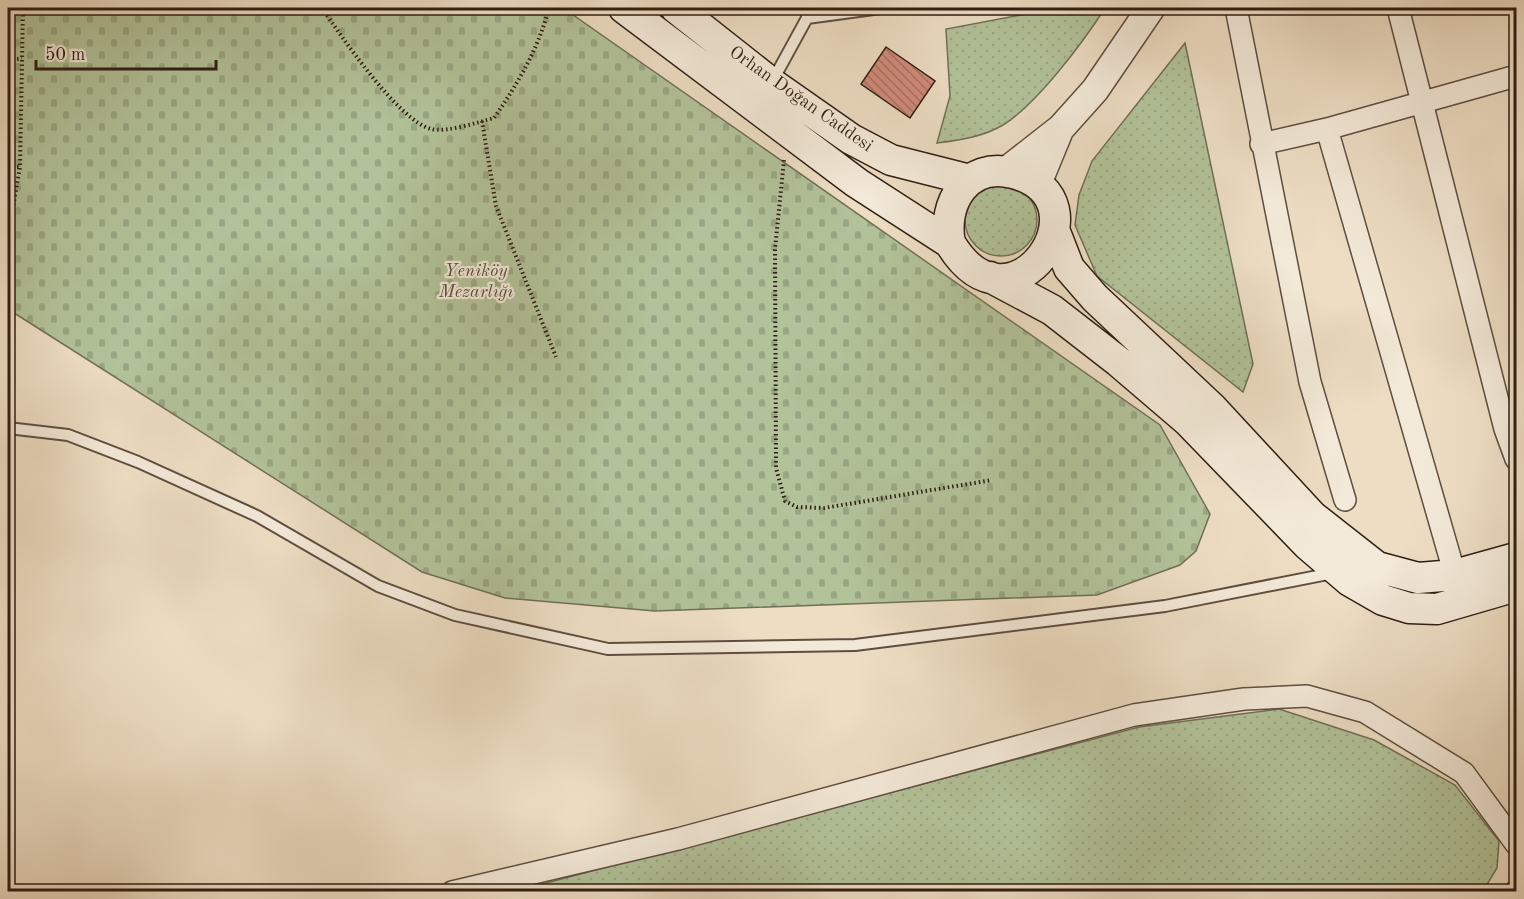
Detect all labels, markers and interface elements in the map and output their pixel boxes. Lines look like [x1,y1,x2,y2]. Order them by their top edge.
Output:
scale bar [36,33,216,71]
street label: Orhan Doğan Caddesi [726,43,876,155]
text: 50 m [45,46,85,64]
park label: Yeniköy Mezarlığı [438,262,513,301]

